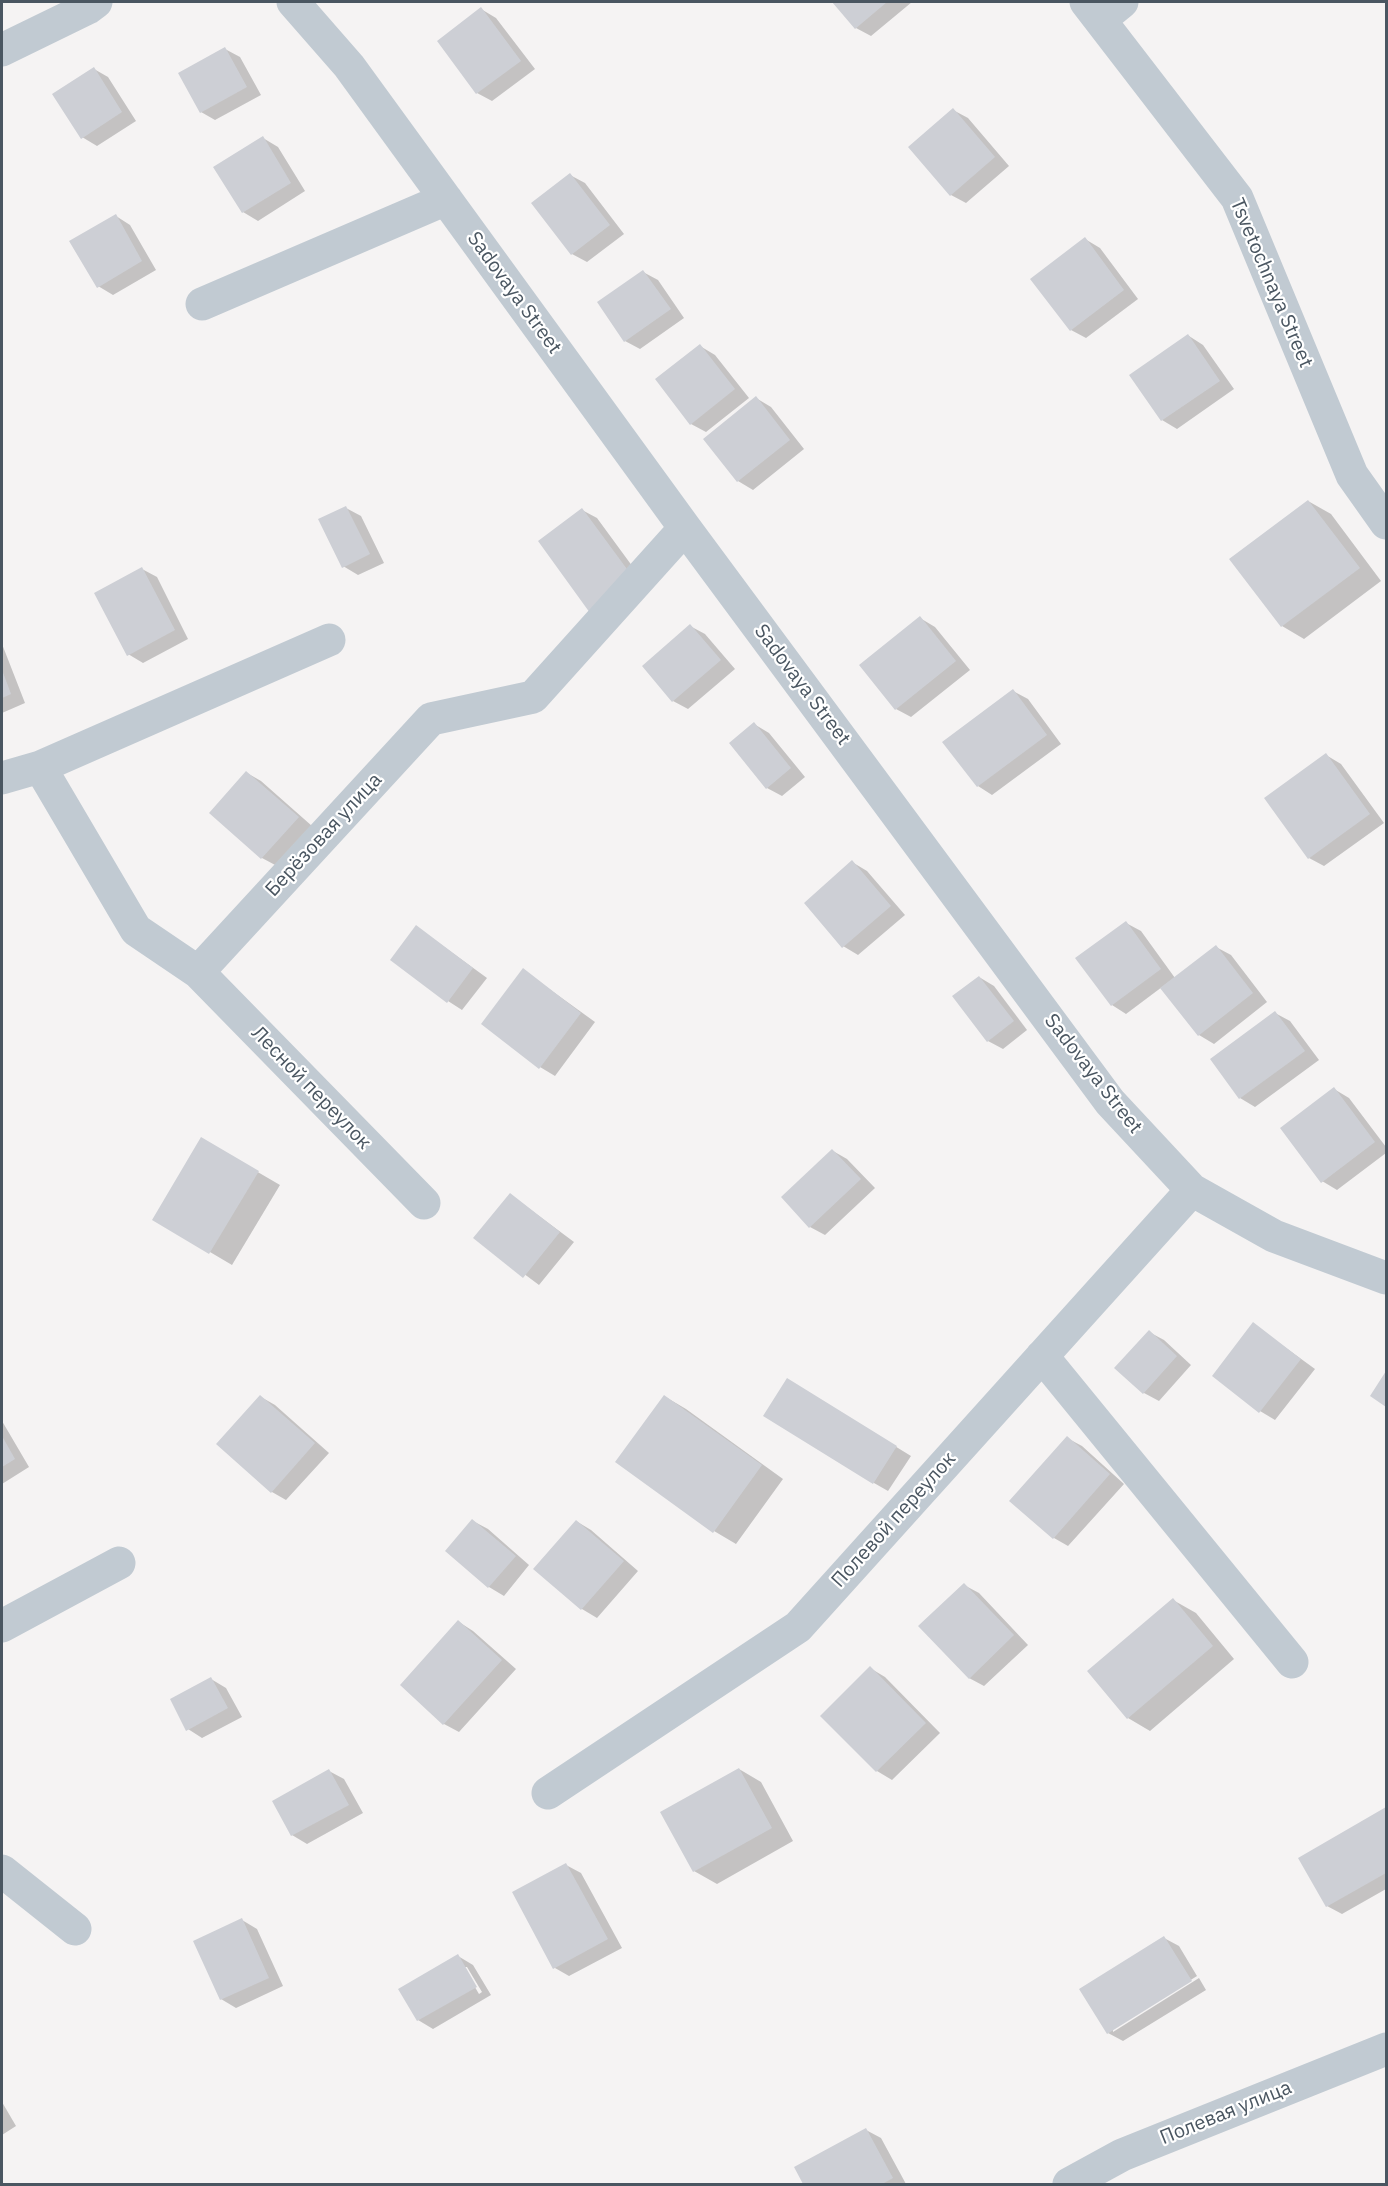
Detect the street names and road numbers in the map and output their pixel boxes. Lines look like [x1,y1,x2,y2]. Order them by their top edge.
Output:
street label: Tsvetochnaya Street [1224,195,1318,371]
street label: Sadovaya Street [462,227,566,359]
street label: Sadovaya Street [749,620,855,750]
street label: Берёзовая улица [261,768,387,902]
street label: Sadovaya Street [1039,1009,1147,1139]
street label: Лесной переулок [246,1021,376,1155]
street label: Полевой переулок [827,1447,961,1593]
street label: Полевая улица [1157,2076,1295,2150]

